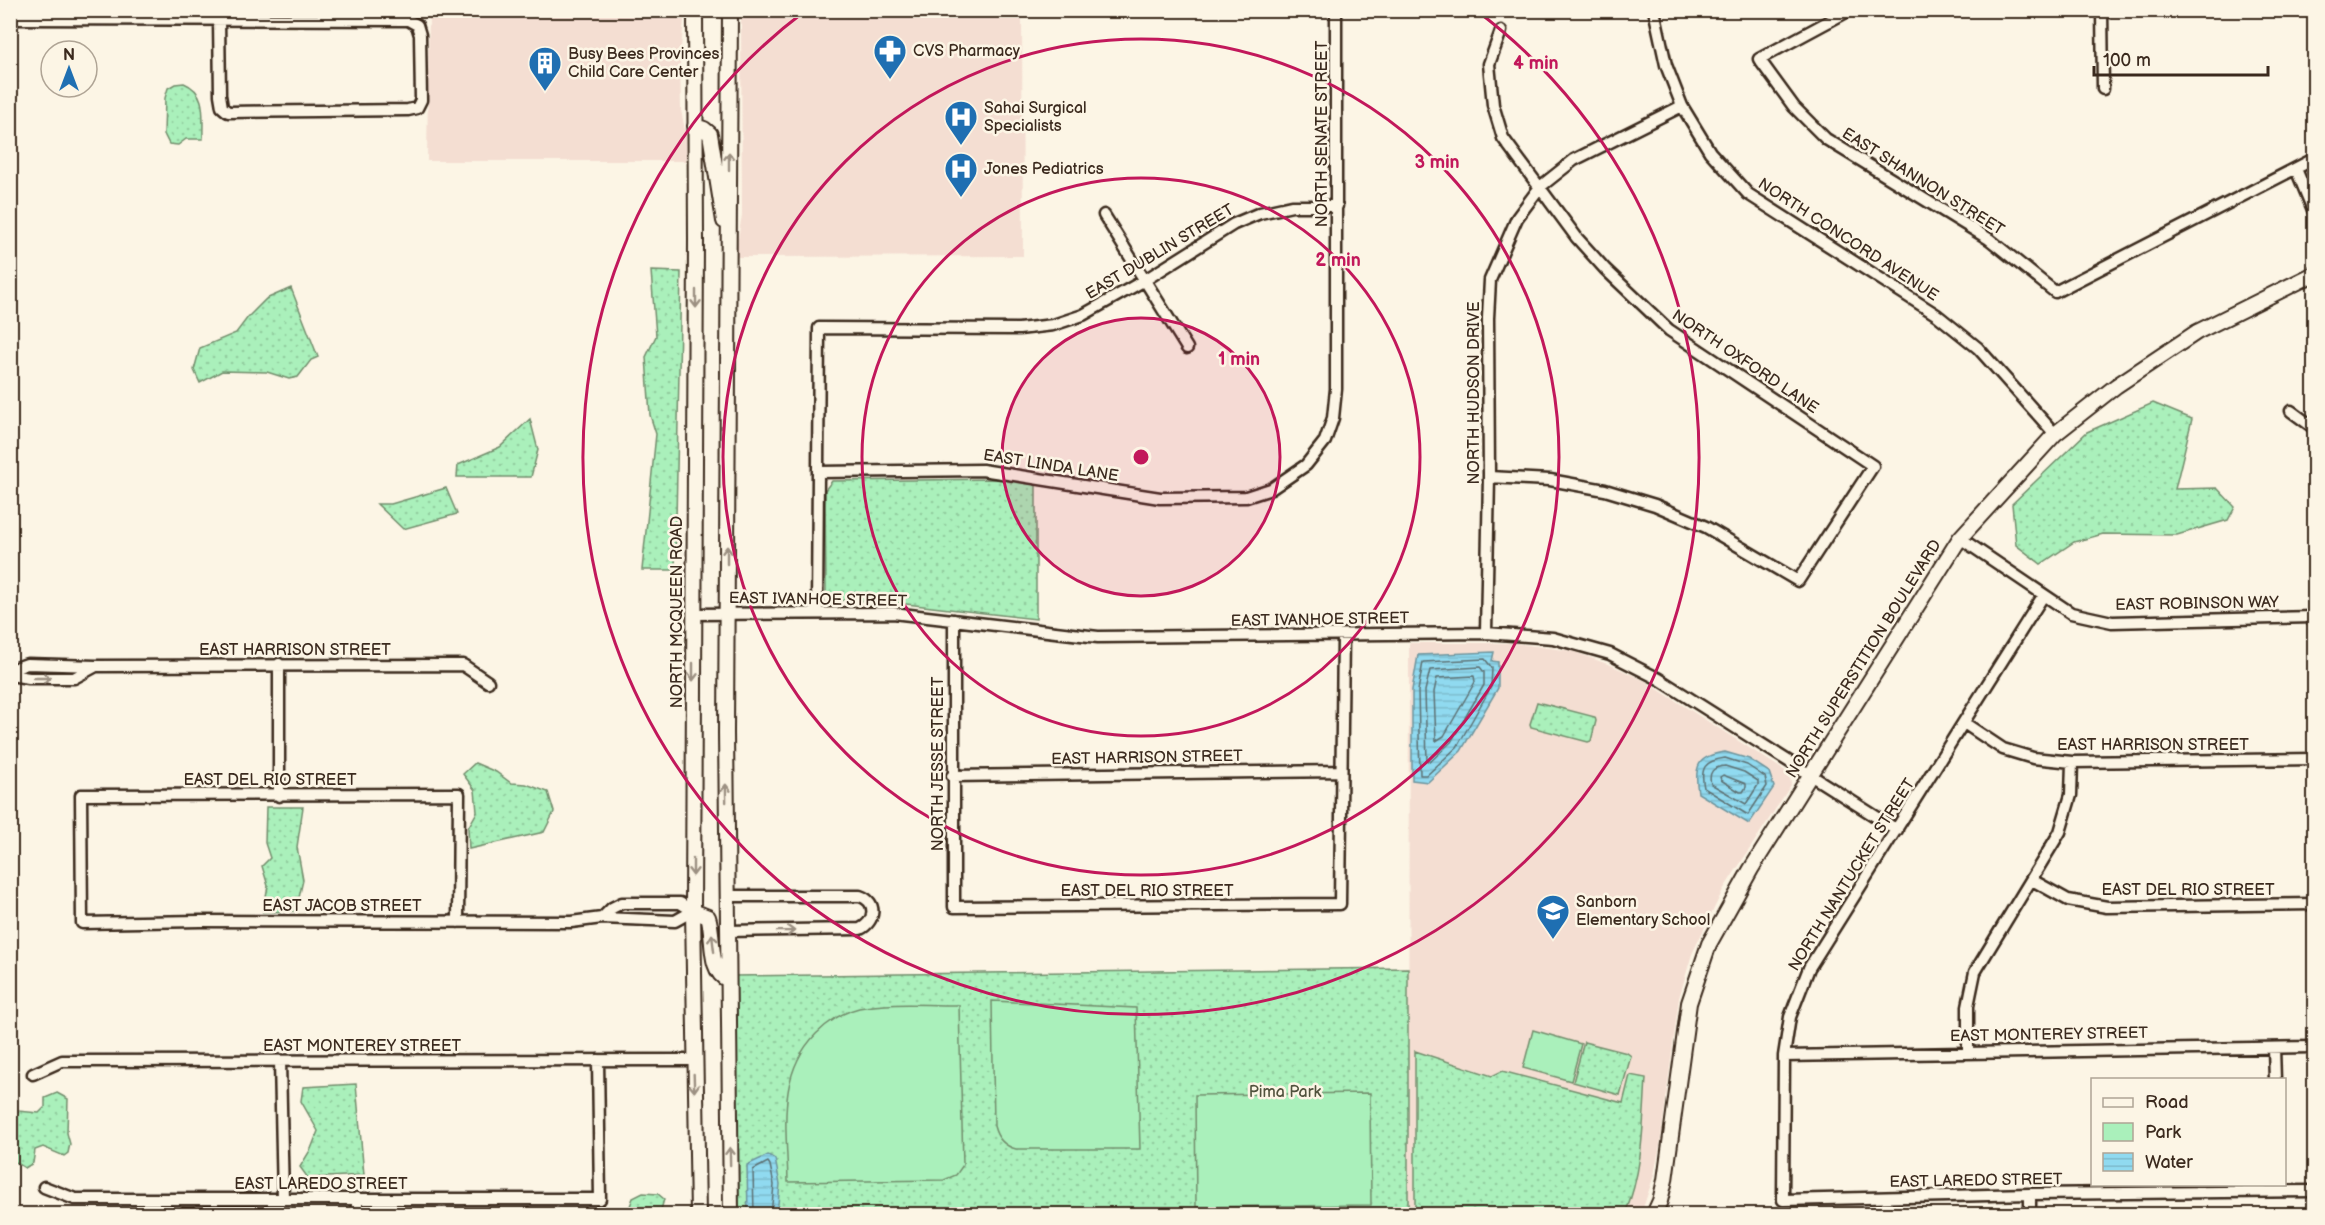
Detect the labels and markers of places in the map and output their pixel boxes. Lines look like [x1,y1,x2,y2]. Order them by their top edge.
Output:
pharmacy icon: CVS Pharmacy [872,33,908,80]
place label: CVS Pharmacy [913,42,1021,61]
building icon: Busy Bees Provinces Child Care Center [527,45,563,92]
place label: Busy Bees Provinces Child Care Center [568,45,720,82]
hospital icon: Sahai Surgical Specialists [943,99,979,146]
place label: Sahai Surgical Specialists [984,99,1087,136]
hospital icon: Jones Pediatrics [943,151,979,198]
place label: Jones Pediatrics [984,160,1104,179]
centre of rings [1131,447,1151,467]
school or university icon: Sanborn Elementary School [1535,893,1571,940]
place label: Sanborn Elementary School [1576,893,1710,930]

